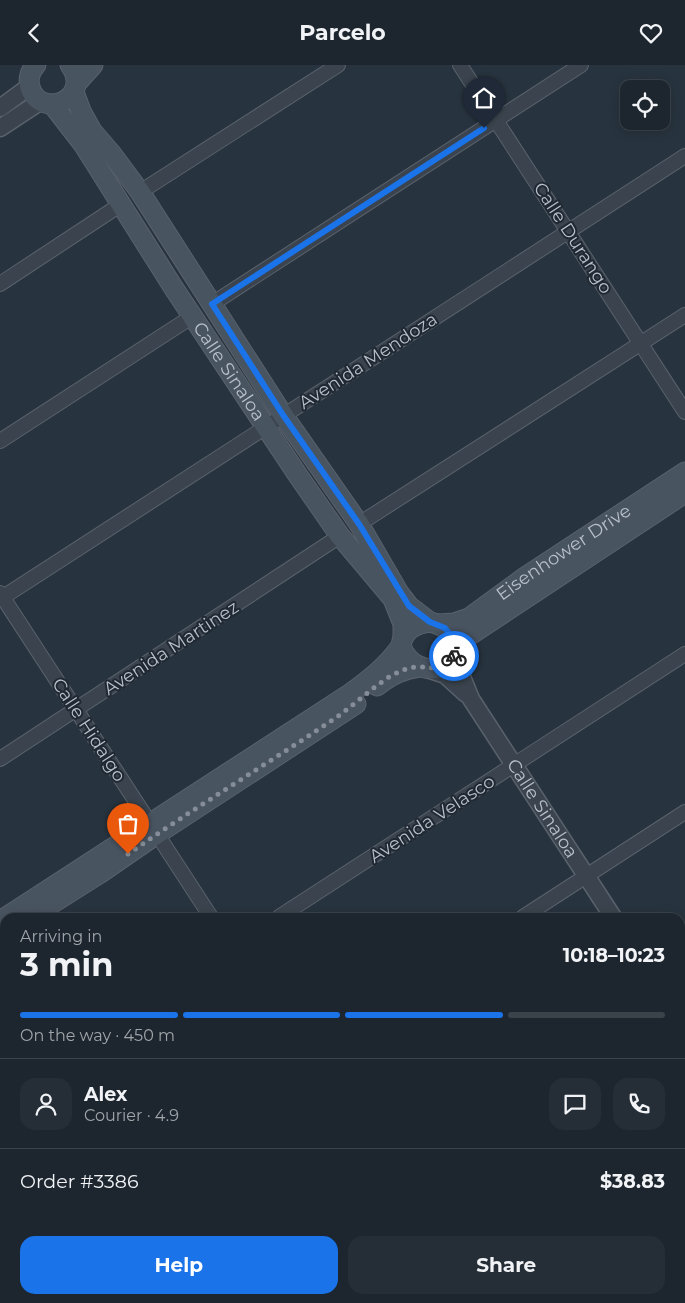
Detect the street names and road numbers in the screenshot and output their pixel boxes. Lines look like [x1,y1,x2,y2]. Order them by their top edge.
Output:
street label: Calle Durango [529,178,617,298]
street label: Avenida Mendoza [295,308,441,414]
street label: Calle Sinaloa [188,318,270,425]
street label: Eisenhower Drive [492,499,635,605]
street label: Avenida Martinez [99,596,243,700]
street label: Calle Hidalgo [47,674,131,786]
street label: Calle Sinaloa [502,755,583,862]
street label: Avenida Velasco [365,770,499,868]

